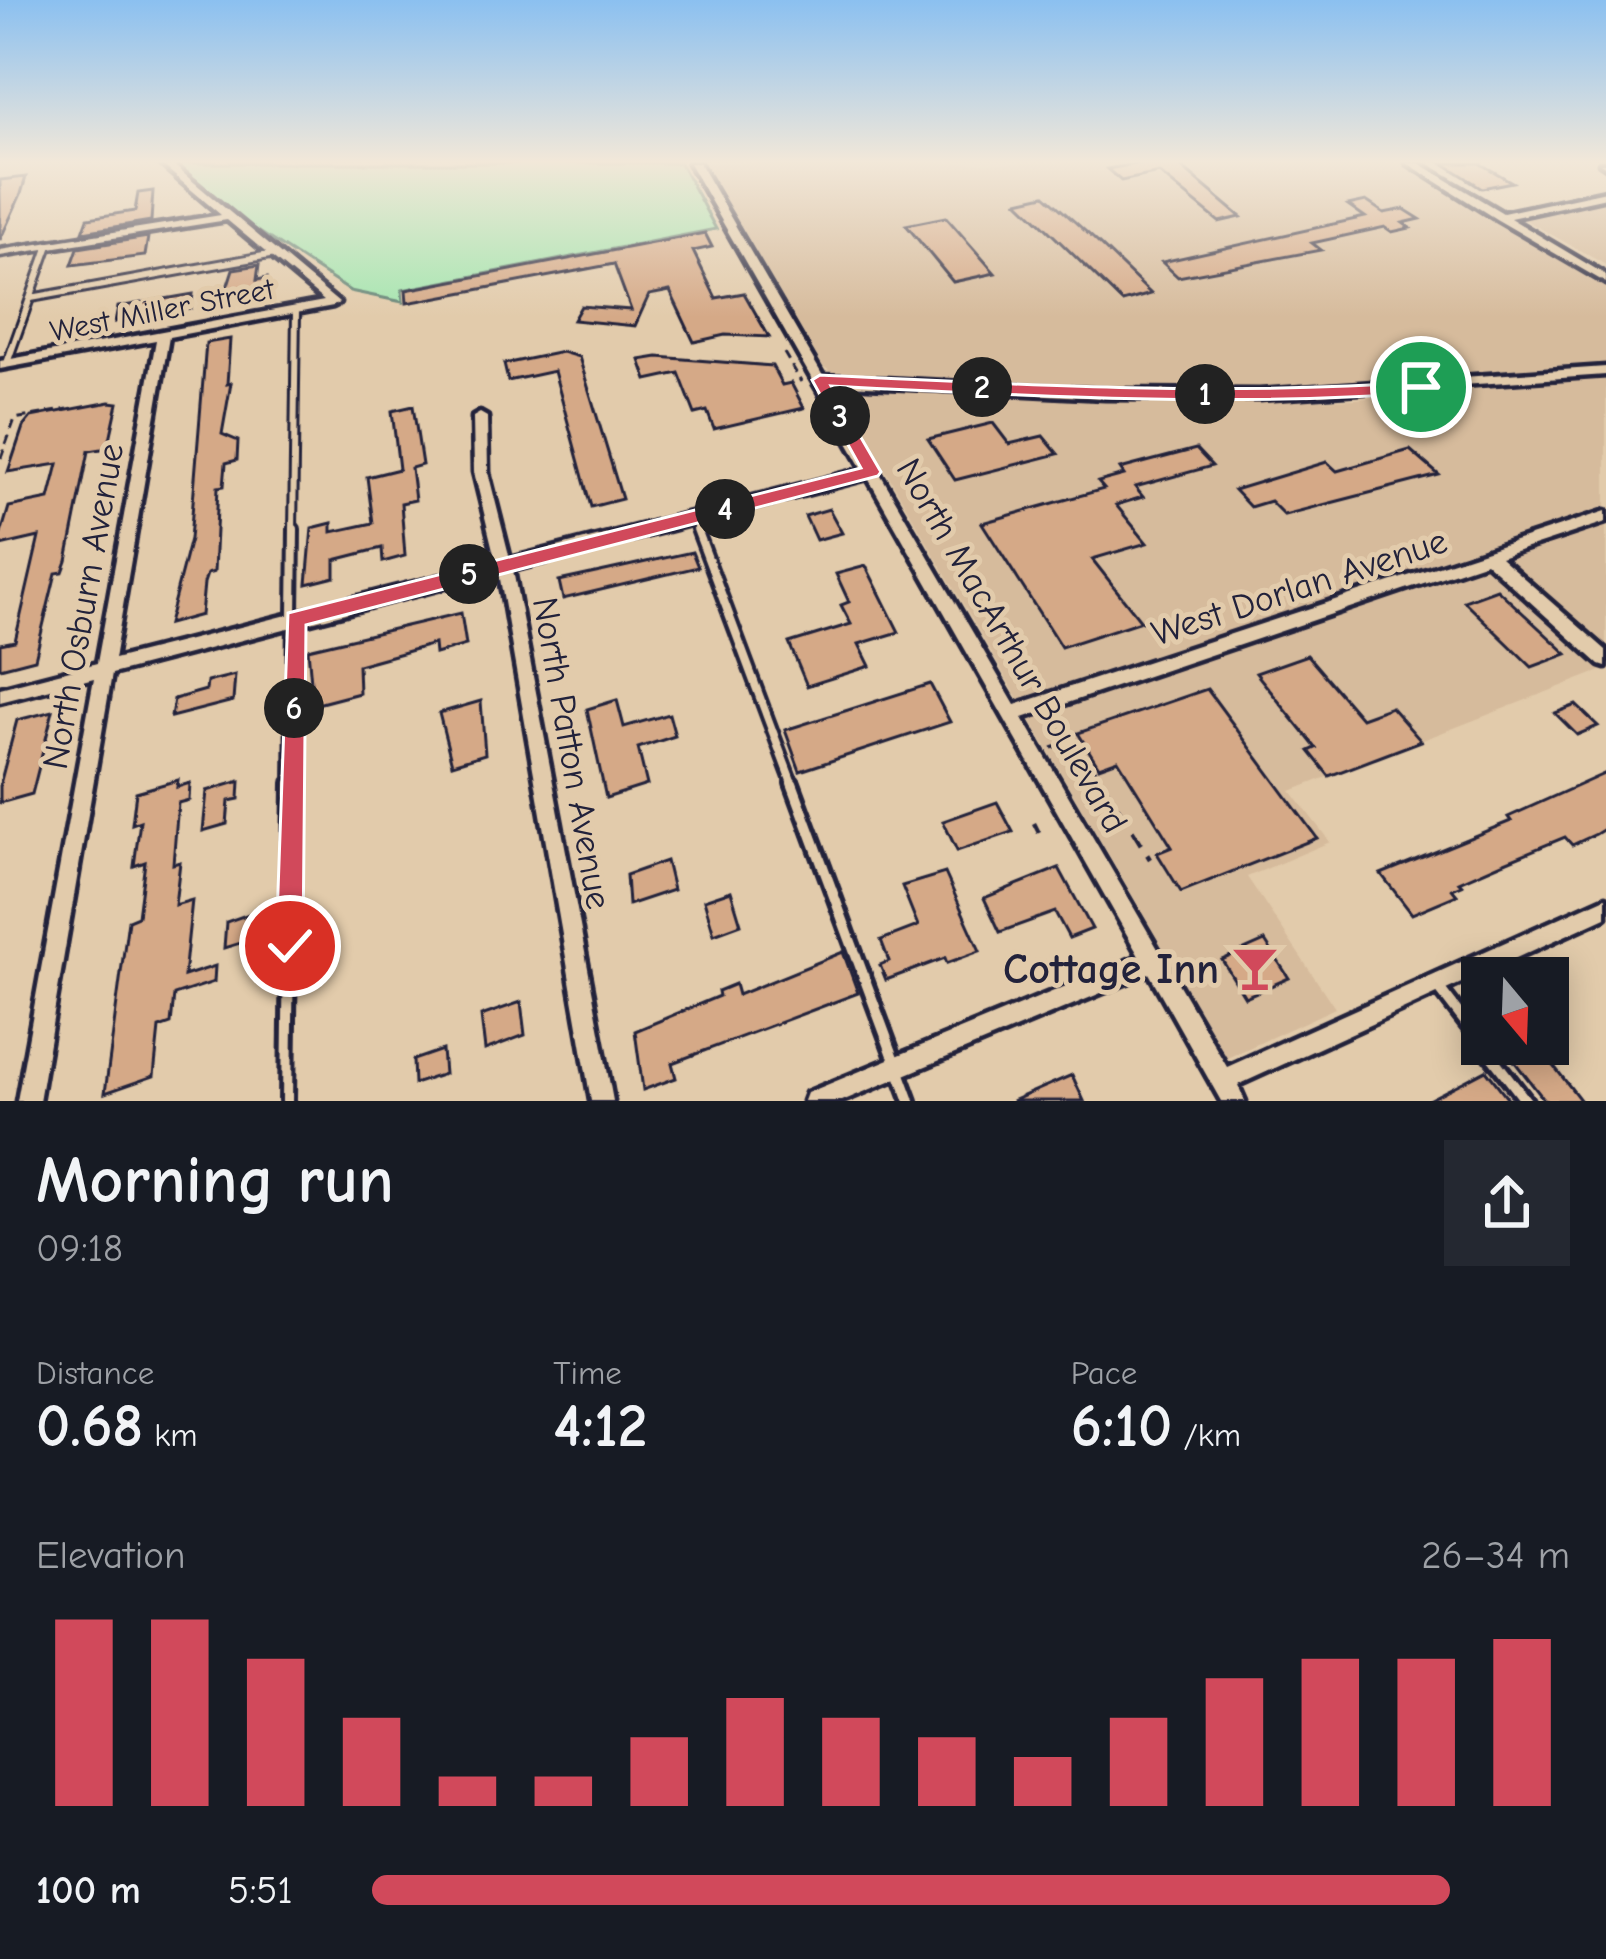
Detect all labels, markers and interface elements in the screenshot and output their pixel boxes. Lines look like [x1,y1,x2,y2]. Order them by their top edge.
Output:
street label: West Miller Street [47,271,278,349]
pin [1370,336,1472,438]
icon: arrive [1388,354,1454,420]
pin: 2 [952,357,1012,417]
pin: 1 [1175,364,1235,424]
text: 2 [974,368,990,406]
text: 1 [1199,375,1211,413]
pin: 3 [810,386,870,446]
text: 3 [832,397,848,435]
street label: North Osburn Avenue [35,440,132,772]
street label: North MacArthur Boulevard [888,451,1136,840]
pin: 4 [695,479,755,539]
text: 4 [717,490,733,528]
street label: West Dorlan Avenue [1147,520,1452,655]
pin: 5 [439,544,499,604]
text: 5 [460,555,478,593]
street label: North Patton Avenue [524,594,619,912]
pin: 6 [264,678,324,738]
text: 6 [285,689,303,727]
pin [239,895,341,997]
icon: check [257,913,323,979]
bar icon: Cottage Inn [1230,943,1280,993]
place label: Cottage Inn [1003,945,1219,994]
north arrow [1461,957,1569,1065]
map controls [1461,957,1569,1065]
button: share [1444,1140,1570,1266]
text: Morning run [36,1143,394,1219]
text: 09:18 [36,1226,123,1271]
text: Distance [36,1354,154,1392]
text: Time [553,1354,622,1392]
text: Pace [1071,1354,1137,1392]
text: 0.68 [36,1392,143,1461]
text: 4:12 [553,1392,647,1461]
text: 6:10 [1071,1392,1172,1461]
text: km [143,1416,198,1454]
text: /km [1172,1416,1241,1454]
text: Elevation [36,1533,185,1578]
text: 26–34 m [1421,1533,1570,1578]
text: 100 m [36,1868,141,1913]
text: 5:51 [228,1868,293,1913]

